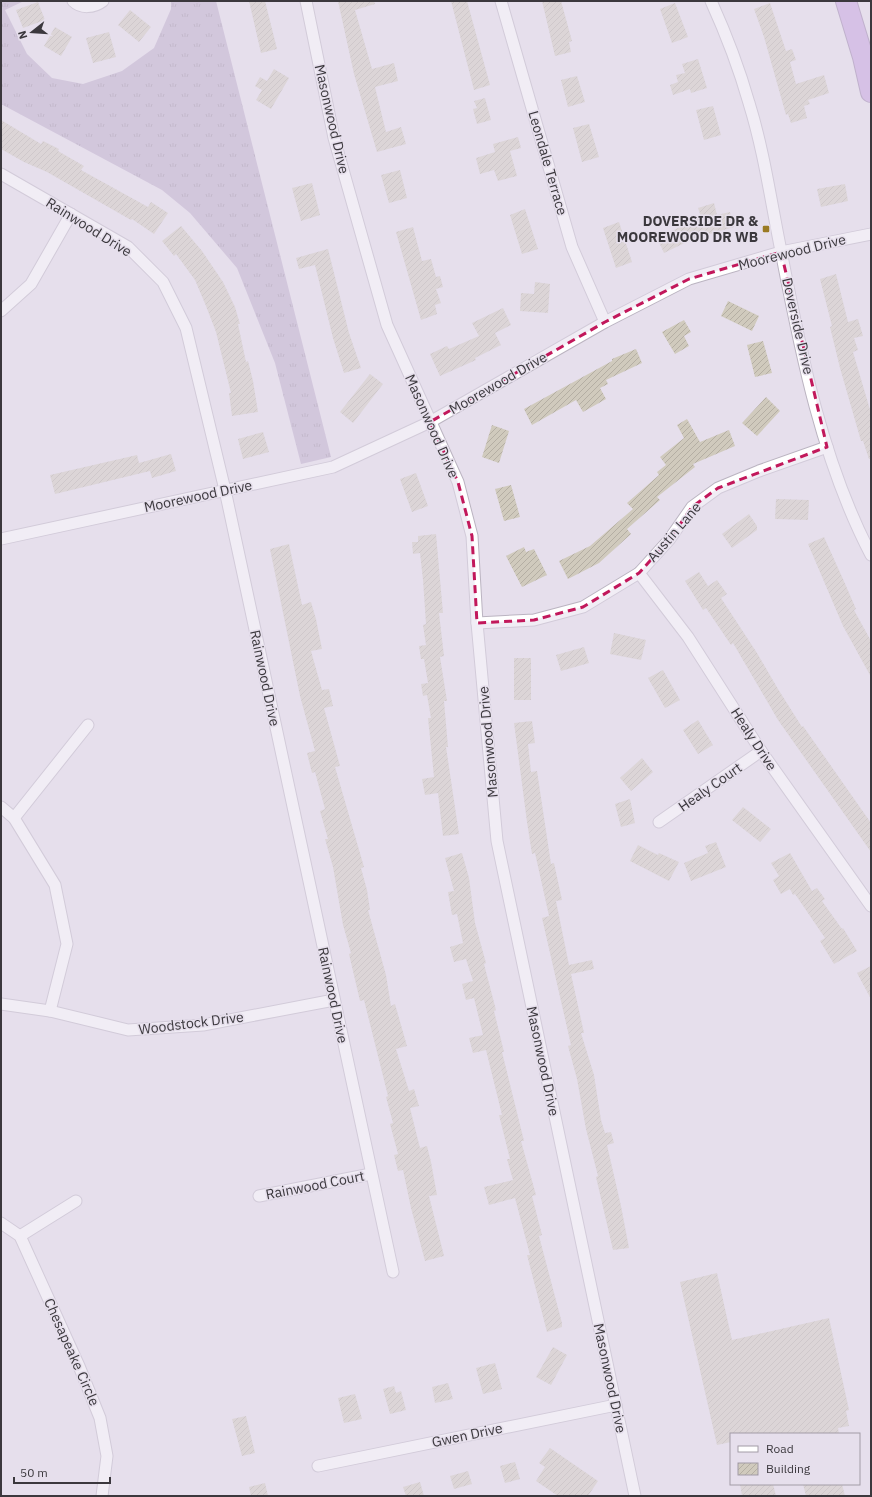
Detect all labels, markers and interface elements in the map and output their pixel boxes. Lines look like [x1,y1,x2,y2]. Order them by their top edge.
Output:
north arrow [12,12,52,52]
text: N [15,29,30,41]
street label: Masonwood Drive [311,63,353,176]
street label: Leondale Terrace [524,109,572,218]
street label: Rainwood Drive [43,193,136,261]
place label: DOVERSIDE DR & MOOREWOOD DR WB [617,212,759,246]
marker: DOVERSIDE DR & MOOREWOOD DR WB [761,224,771,234]
street label: Moorewood Drive [736,230,848,274]
street label: Doverside Drive [778,276,818,376]
street label: Moorewood Drive [446,348,550,418]
street label: Masonwood Drive [401,371,463,481]
street label: Moorewood Drive [142,476,254,516]
street label: Austin Lane [643,498,705,566]
street label: Rainwood Drive [246,628,284,728]
street label: Masonwood Drive [474,685,502,798]
street label: Healy Drive [727,704,781,774]
street label: Healy Court [675,758,745,815]
street label: Rainwood Drive [314,945,352,1045]
street label: Masonwood Drive [523,1005,563,1118]
street label: Woodstock Drive [137,1008,245,1038]
street label: Rainwood Court [264,1167,366,1203]
street label: Chesapeake Circle [40,1295,104,1409]
street label: Masonwood Drive [590,1322,630,1435]
street label: Gwen Drive [430,1419,504,1451]
legend [730,1433,860,1485]
text: Road [766,1441,794,1456]
scale bar [14,1459,110,1485]
text: Building [766,1461,811,1476]
text: 50 m [20,1465,48,1480]

